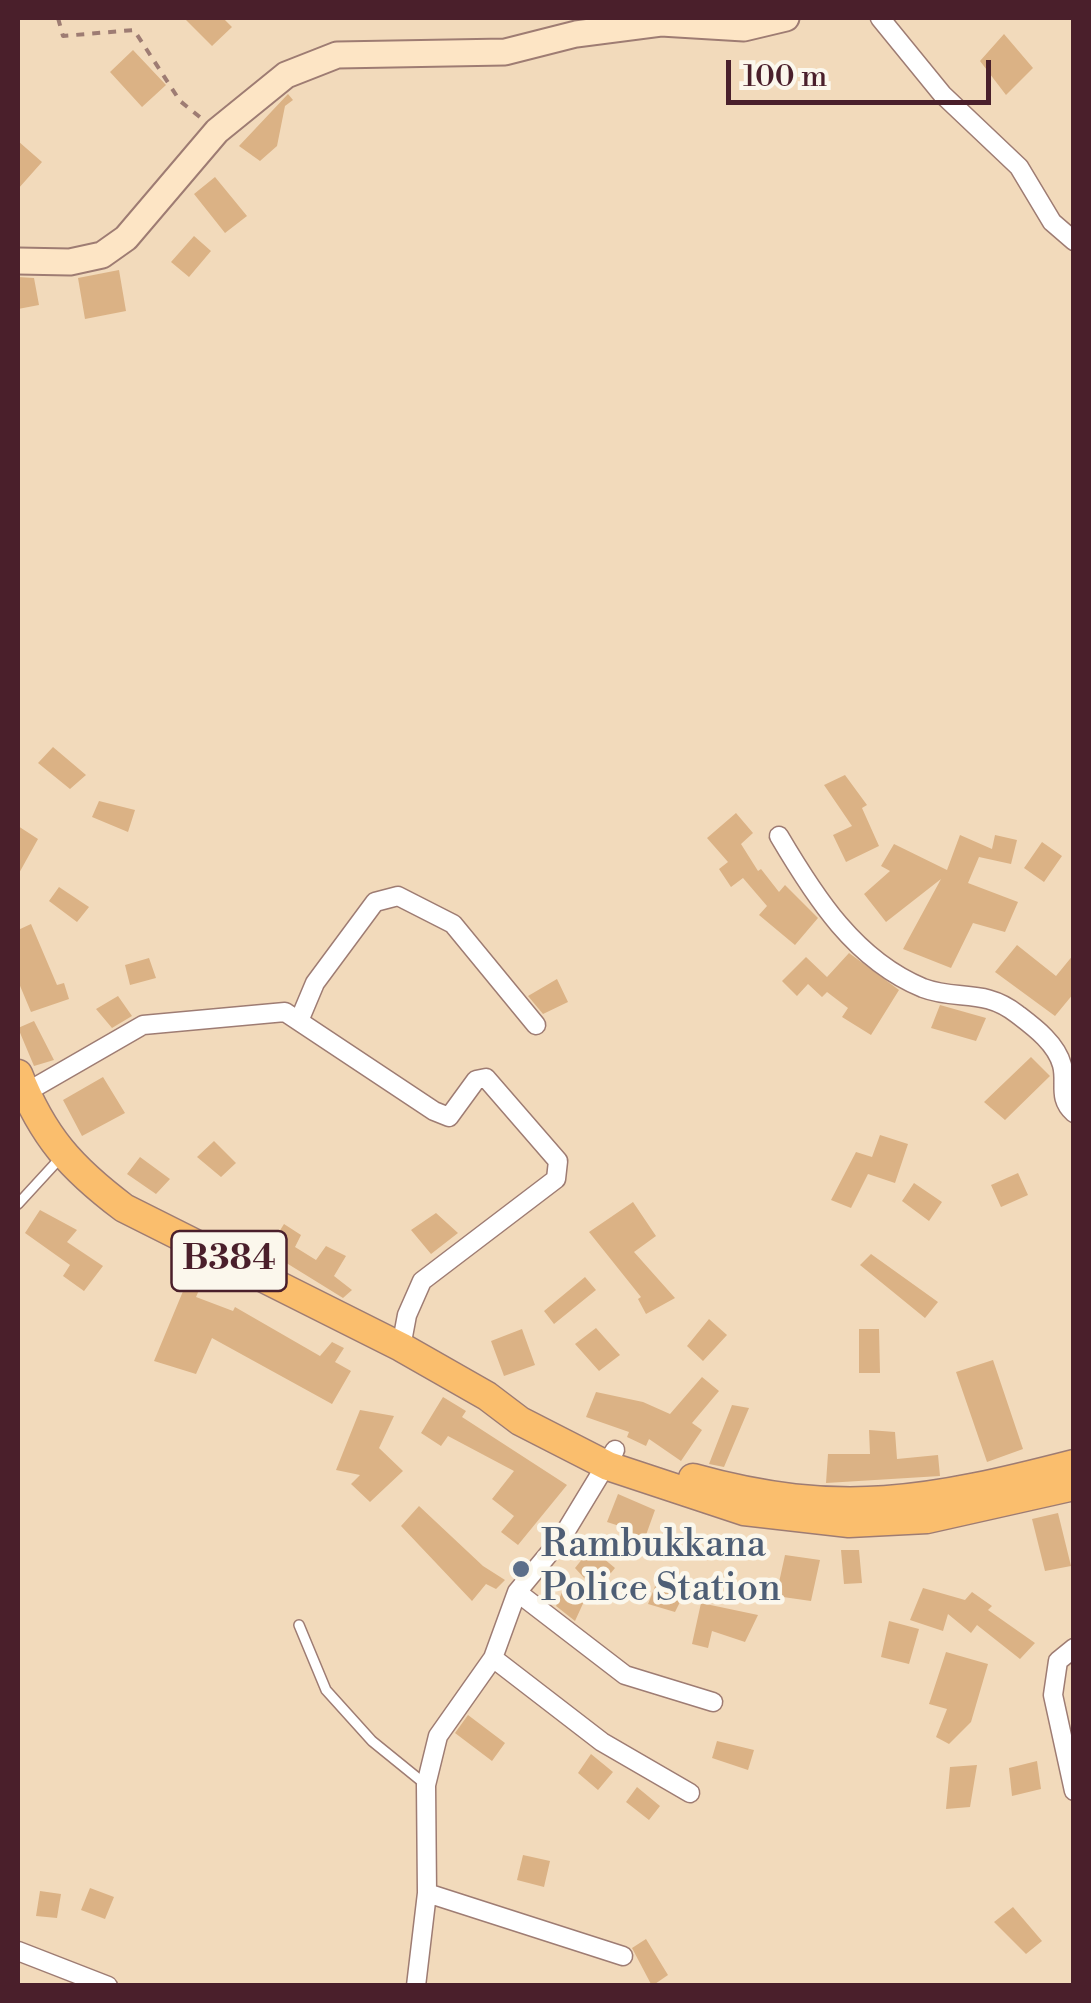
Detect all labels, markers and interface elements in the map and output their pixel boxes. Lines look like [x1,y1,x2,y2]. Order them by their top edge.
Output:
scale bar [731,40,996,102]
text: 100 m [743,58,827,96]
road number: B384 [172,1231,286,1291]
place label: Rambukkana Police Station [541,1524,781,1614]
marker: Rambukkana Police Station [510,1558,532,1580]

